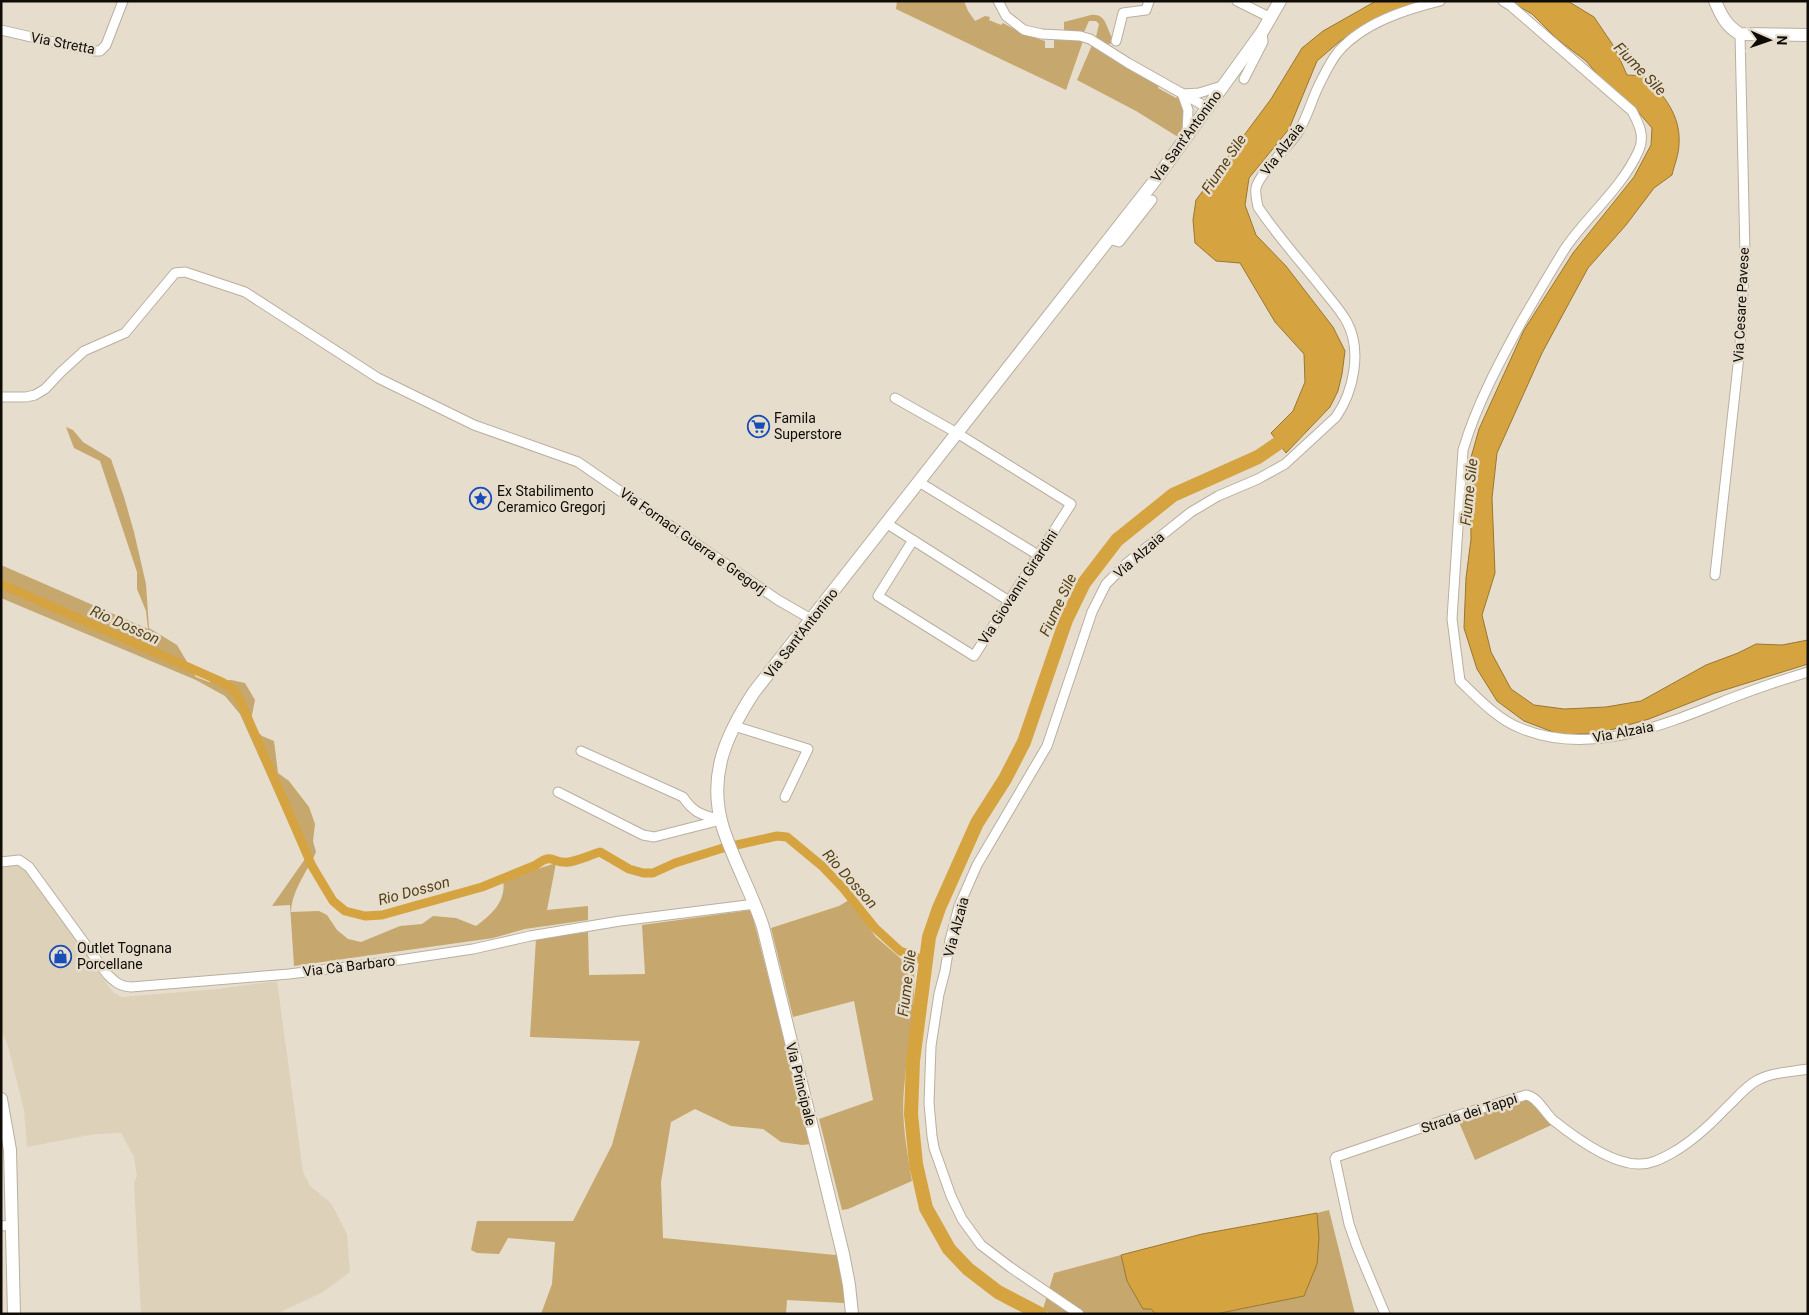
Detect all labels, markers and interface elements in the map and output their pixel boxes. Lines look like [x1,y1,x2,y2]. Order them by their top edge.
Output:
north arrow [1744,15,1794,65]
street label: Via Stretta [30,29,96,57]
text: N [1774,35,1790,46]
water label: Fiume Sile [1610,39,1670,100]
street label: Via Sant'Antonino [1147,87,1225,185]
street label: Via Alzaia [1257,120,1307,178]
water label: Fiume Sile [1198,131,1250,197]
street label: Via Cesare Pavese [1730,247,1752,363]
place label: Famila Superstore [774,410,842,442]
supermarket icon: Famila Superstore [746,414,770,438]
water label: Fiume Sile [1457,457,1481,526]
place label: Ex Stabilimento Ceramico Gregorj [497,483,606,515]
street label: Via Fornaci Guerra e Gregorj [617,484,769,598]
place icon: Ex Stabilimento Ceramico Gregorj [469,487,493,511]
street label: Via Giovanni Girardini [975,527,1061,647]
street label: Via Alzaia [1111,529,1167,581]
water label: Fiume Sile [1036,570,1080,639]
street label: Via Sant'Antonino [761,585,841,681]
water label: Rio Dosson [88,602,162,648]
street label: Via Alzaia [1591,718,1655,746]
water label: Rio Dosson [819,846,881,912]
water label: Rio Dosson [376,873,452,909]
street label: Via Alzaia [940,895,972,959]
place label: Outlet Tognana Porcellane [77,940,172,972]
shop icon: Outlet Tognana Porcellane [49,944,73,968]
water label: Fiume Sile [894,948,920,1017]
street label: Via Cà Barbaro [302,952,396,980]
street label: Via Principale [783,1041,819,1127]
street label: Strada dei Tappi [1419,1090,1519,1136]

